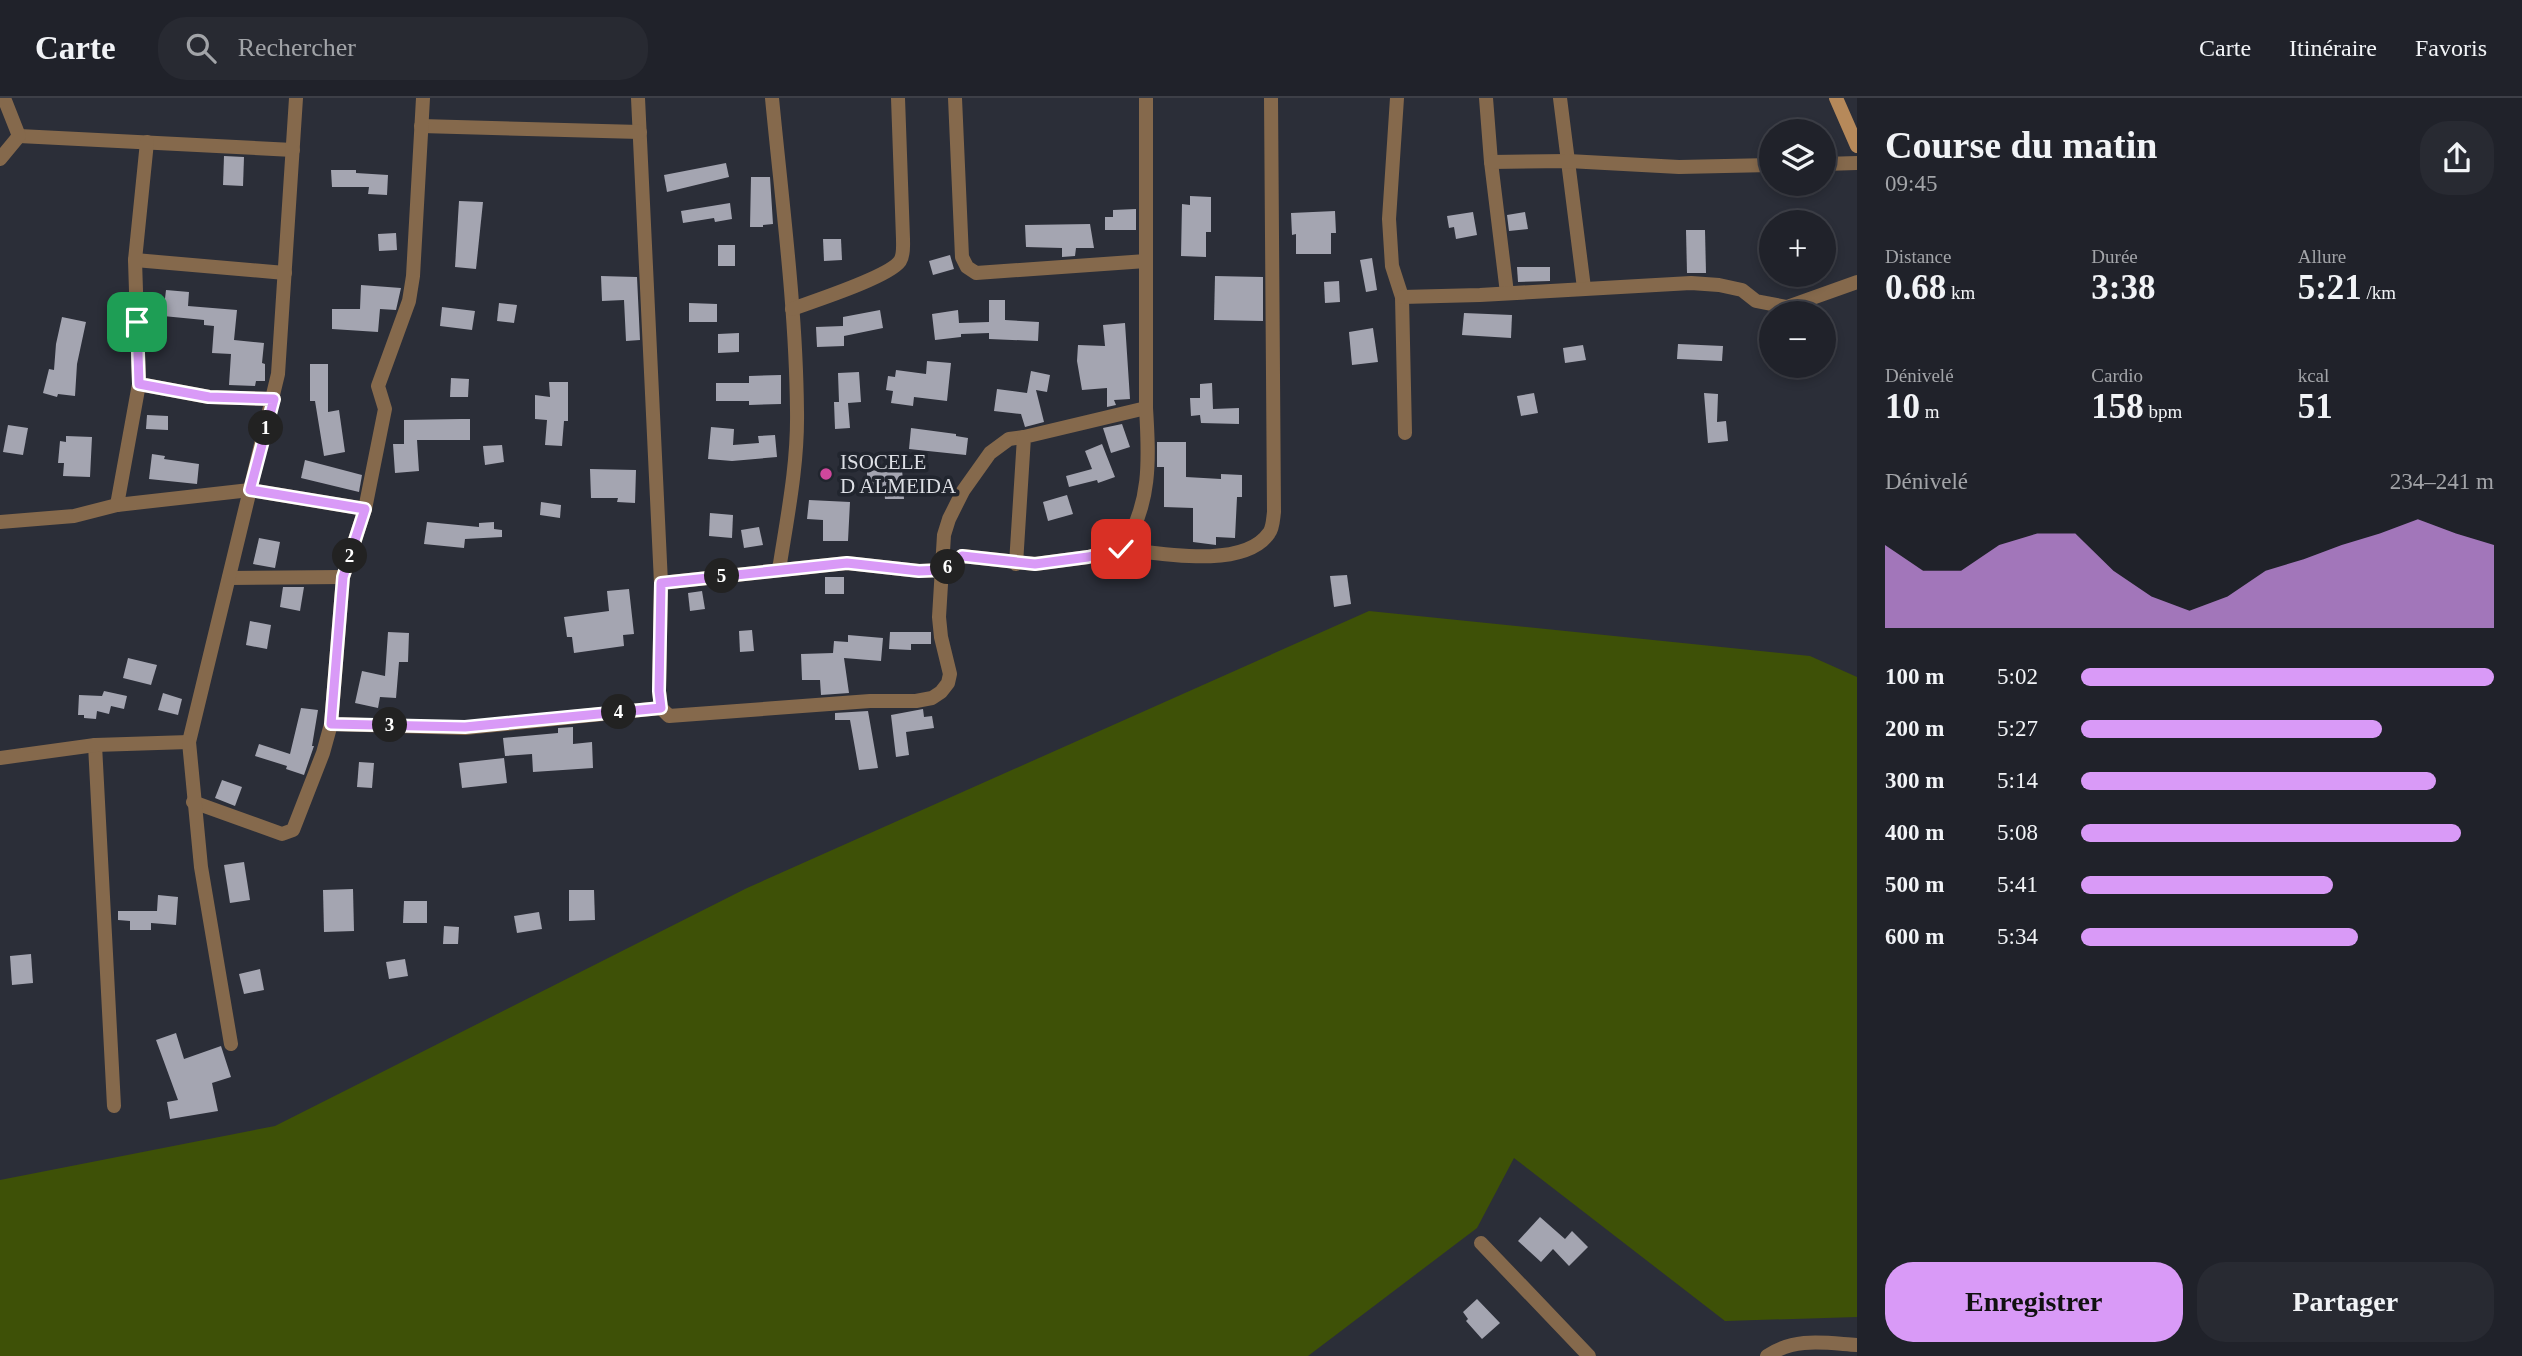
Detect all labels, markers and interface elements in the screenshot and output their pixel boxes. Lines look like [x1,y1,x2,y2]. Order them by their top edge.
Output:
search box [158,17,648,80]
icon: search [182,29,220,67]
text: Carte [35,30,116,66]
text: Rechercher [238,33,356,62]
text: Carte [2199,35,2251,61]
text: Itinéraire [2289,35,2377,61]
text: Favoris [2415,35,2487,61]
map controls [1759,119,1836,378]
button: layers [1759,119,1836,196]
button: share [2420,121,2494,195]
text: Course du matin [1885,124,2157,166]
text: 09:45 [1885,171,1937,196]
button: + [1759,210,1836,287]
text: Distance [1885,246,1951,267]
text: Durée [2091,246,2138,267]
text: Allure [2298,246,2346,267]
text: 0.68 [1885,268,1946,307]
text: 3:38 [2091,268,2155,307]
text: 5:21 [2298,268,2362,307]
text: km [1946,282,1975,303]
text: /km [2362,282,2396,303]
pin [107,292,167,352]
button: − [1759,301,1836,378]
icon: arrive [118,303,156,341]
text: Dénivelé [1885,365,1954,386]
text: Cardio [2091,365,2143,386]
text: kcal [2298,365,2329,386]
text: 10 [1885,387,1920,426]
text: 158 [2091,387,2144,426]
text: 51 [2298,387,2333,426]
text: m [1920,401,1940,422]
text: bpm [2144,401,2182,422]
pin: 1 [248,410,284,446]
text: 1 [261,417,270,438]
place label: ISOCELE D ALMEIDA [840,450,957,498]
marker: ISOCELE D ALMEIDA [818,466,834,482]
text: Dénivelé [1885,469,1968,494]
text: 234–241 m [2390,469,2494,494]
pin [1091,519,1151,579]
icon: check [1102,530,1140,568]
pin: 2 [332,538,368,574]
text: 2 [345,545,354,566]
pin: 6 [930,550,965,584]
text: 6 [943,556,952,577]
pin: 5 [704,559,740,594]
text: 5 [717,565,726,586]
text: 100 m [1885,664,1944,689]
text: 5:02 [1997,664,2038,689]
pin: 4 [602,694,636,730]
text: 4 [614,701,623,722]
pin: 3 [372,708,408,742]
text: 3 [385,714,394,735]
text: 200 m [1885,716,1944,741]
text: 5:27 [1997,716,2038,741]
text: 300 m [1885,768,1944,793]
text: 5:14 [1997,768,2038,793]
text: 400 m [1885,820,1944,845]
text: 5:08 [1997,820,2038,845]
text: 500 m [1885,872,1944,897]
text: 5:41 [1997,872,2038,897]
text: 600 m [1885,924,1944,949]
text: 5:34 [1997,924,2038,949]
button: Enregistrer [1885,1262,2183,1342]
button: Partager [2197,1262,2494,1342]

